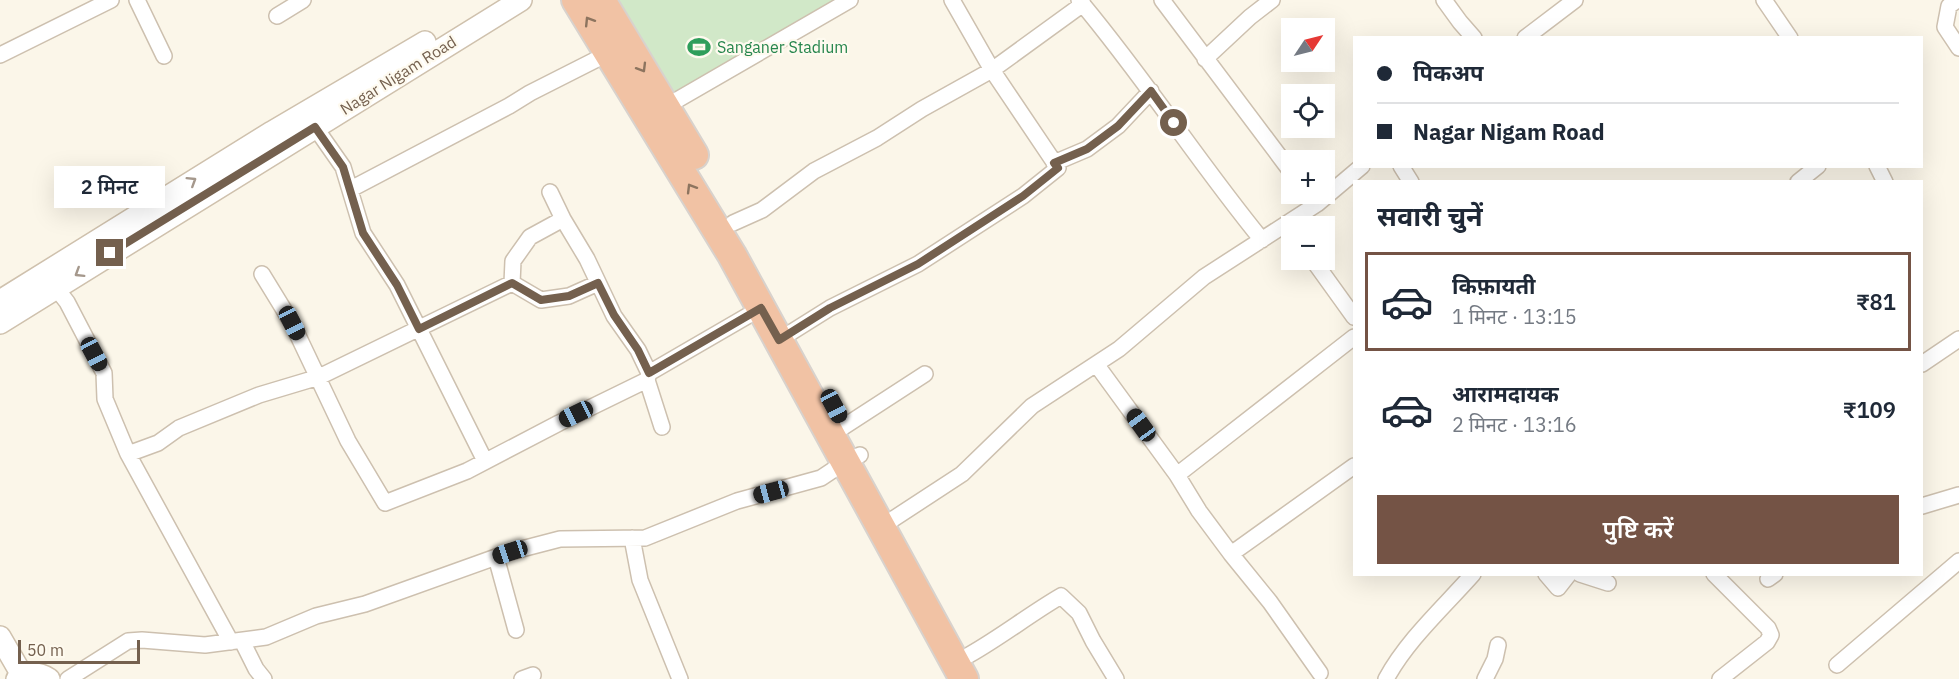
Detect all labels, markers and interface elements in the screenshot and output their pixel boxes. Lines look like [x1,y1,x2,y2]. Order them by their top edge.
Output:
one-way arrow [585,17,597,27]
north arrow [1281,18,1335,72]
map controls [1281,18,1335,270]
street label: Nagar Nigam Road [336,31,460,119]
sports icon: Sanganer Stadium [686,34,712,60]
place label: Sanganer Stadium [717,37,848,57]
text: पिकअप [1413,58,1484,87]
one-way arrow [635,62,646,72]
button: locate [1281,84,1335,138]
route start [1160,109,1187,136]
text: Nagar Nigam Road [1413,117,1605,146]
button: + [1281,150,1335,204]
callout: 2 मिनट [54,166,166,208]
text: 2 मिनट [81,173,138,200]
one-way arrow [186,177,196,189]
one-way arrow [686,184,698,194]
text: सवारी चुनें [1377,198,1483,233]
button: − [1281,216,1335,270]
route end [96,239,123,266]
one-way arrow [74,266,85,277]
text: किफ़ायती [1452,271,1536,300]
icon: car [1380,275,1434,329]
text: ₹81 [1856,287,1896,316]
car [276,303,308,343]
text: 1 मिनट · 13:15 [1452,303,1577,330]
car [78,334,110,374]
text: आरामदायक [1452,379,1559,408]
icon: car [1380,383,1434,437]
car [818,386,850,426]
text: ₹109 [1843,395,1896,424]
car [556,398,596,430]
car [1123,405,1159,445]
text: 2 मिनट · 13:16 [1452,411,1577,438]
car [751,479,791,505]
button: पुष्टि करें [1377,495,1899,564]
car [490,538,530,566]
scale bar [18,637,140,664]
text: 50 m [27,640,64,660]

